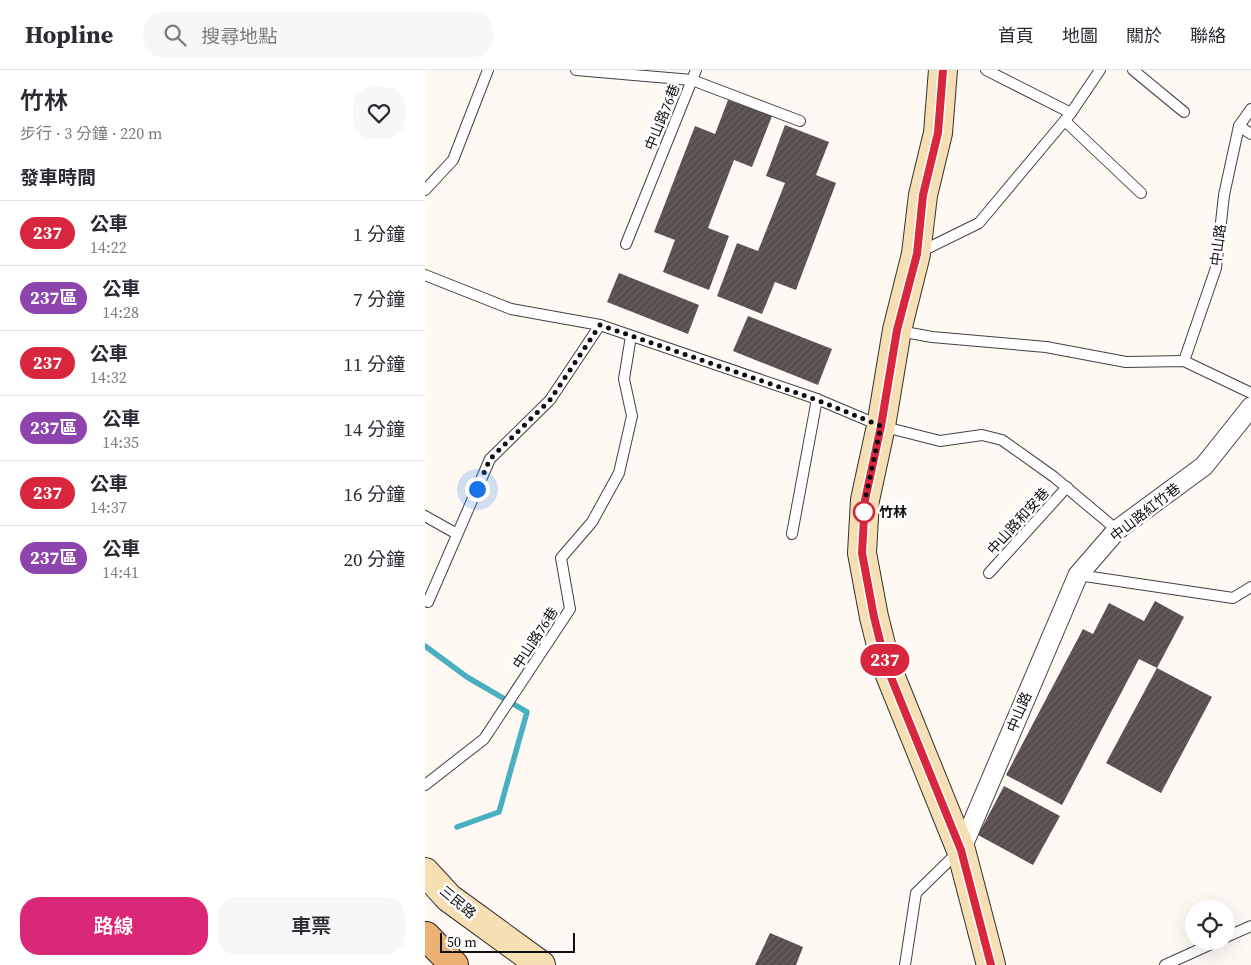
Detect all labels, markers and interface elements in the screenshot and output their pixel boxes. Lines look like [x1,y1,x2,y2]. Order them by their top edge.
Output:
search box [143,12,493,57]
text: Hopline [25,18,113,51]
icon: search [161,21,189,49]
text: 搜尋地點 [201,23,277,49]
text: 首頁 [998,23,1034,48]
text: 地圖 [1062,23,1098,48]
text: 關於 [1126,23,1162,48]
text: 聯絡 [1190,23,1226,48]
street label: 中山路76巷 [640,81,684,153]
text: 竹林 [20,84,68,117]
button: heart [353,87,405,139]
text: 步行 · 3 分鐘 · 220 m [20,122,162,144]
text: 發車時間 [20,164,96,190]
text: 公車 [90,210,128,236]
text: 237 [33,220,62,245]
text: 1 分鐘 [353,221,405,247]
street label: 中山路 [1206,223,1230,267]
text: 14:22 [90,236,127,258]
text: 公車 [102,275,140,301]
text: 237區 [30,285,77,310]
text: 7 分鐘 [353,286,405,312]
text: 14:28 [102,301,139,323]
text: 公車 [90,340,128,366]
text: 237 [33,350,62,375]
text: 11 分鐘 [344,351,405,377]
text: 14:32 [90,366,127,388]
text: 公車 [102,405,140,431]
text: 237區 [30,415,77,440]
text: 14 分鐘 [344,416,405,442]
text: 14:35 [102,431,139,453]
text: 公車 [90,470,128,496]
your location [465,477,490,502]
street label: 中山路紅竹巷 [1106,478,1184,546]
text: 237 [33,480,62,505]
text: 16 分鐘 [344,481,405,507]
street label: 中山路和安巷 [982,483,1054,559]
text: 14:37 [90,496,127,518]
marker: 竹林 [853,501,875,523]
place label: 竹林 [879,502,907,522]
text: 公車 [102,535,140,561]
text: 237區 [30,545,77,570]
text: 20 分鐘 [344,546,405,572]
text: 14:41 [102,561,139,583]
street label: 中山路76巷 [508,603,562,673]
line badge: 237 [856,644,914,676]
text: 237 [870,647,900,672]
street label: 中山路 [1002,689,1036,735]
street label: 三民路 [435,881,481,923]
button: 路線 [20,897,208,955]
button: 車票 [218,897,405,955]
map controls [1185,900,1235,950]
button: locate [1185,900,1235,950]
scale bar [440,930,575,953]
text: 50 m [447,932,477,952]

